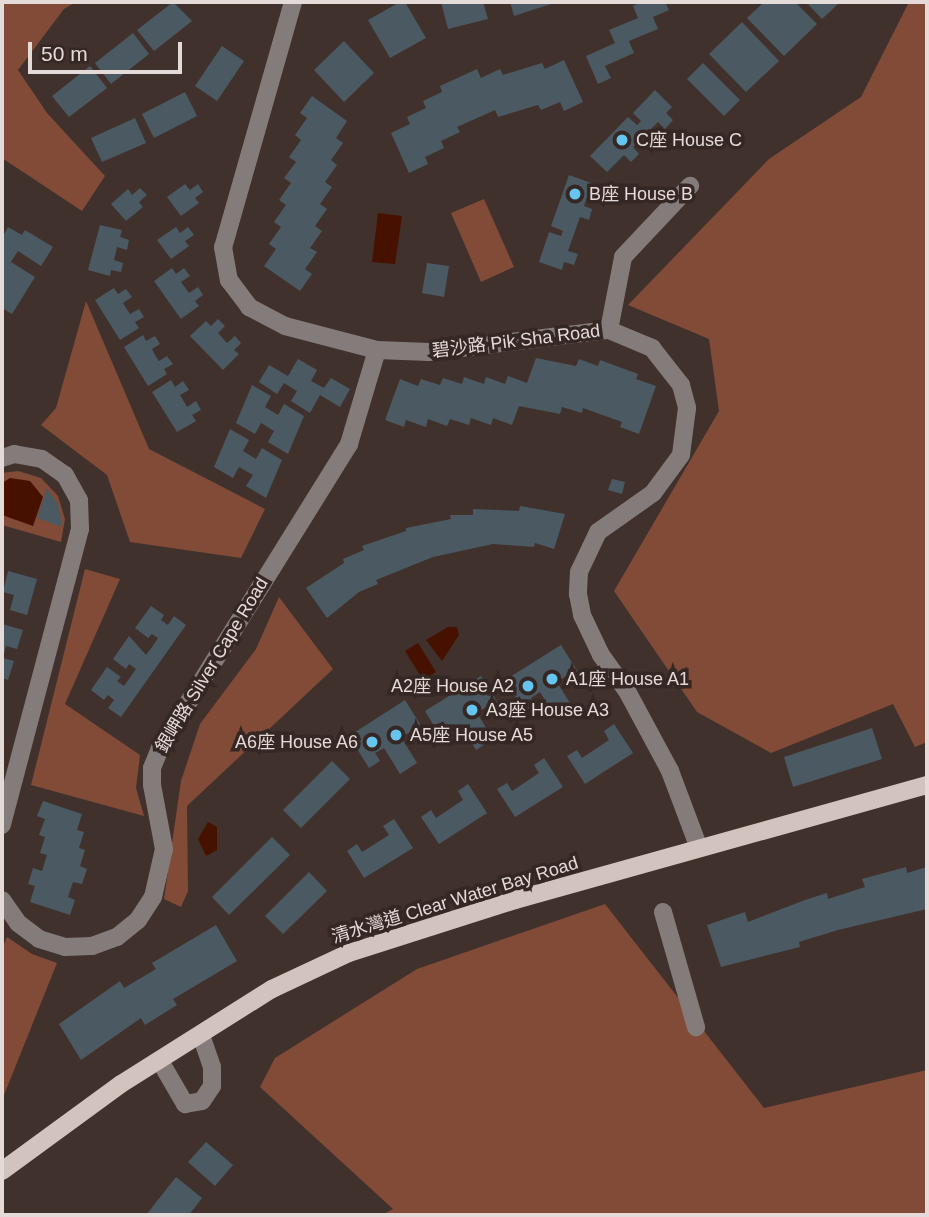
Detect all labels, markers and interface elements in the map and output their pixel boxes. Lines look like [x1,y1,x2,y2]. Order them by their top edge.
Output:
scale bar [32,28,186,72]
text: 50 m [41,42,88,65]
place label: C座 House C [636,129,742,151]
marker: C座 House C [614,132,630,148]
place label: B座 House B [589,183,693,205]
marker: B座 House B [567,186,583,202]
street label: 碧沙路 Pik Sha Road [431,320,601,362]
street label: 銀岬路 Silver Cape Road [151,574,273,756]
place label: A1座 House A1 [566,668,690,690]
marker: A1座 House A1 [544,671,560,687]
place label: A2座 House A2 [390,675,514,697]
marker: A2座 House A2 [520,678,536,694]
place label: A3座 House A3 [486,699,610,721]
marker: A3座 House A3 [464,702,480,718]
place label: A5座 House A5 [410,724,534,746]
marker: A5座 House A5 [388,727,404,743]
place label: A6座 House A6 [234,731,358,753]
marker: A6座 House A6 [364,734,380,750]
street label: 清水灣道 Clear Water Bay Road [329,852,581,948]

